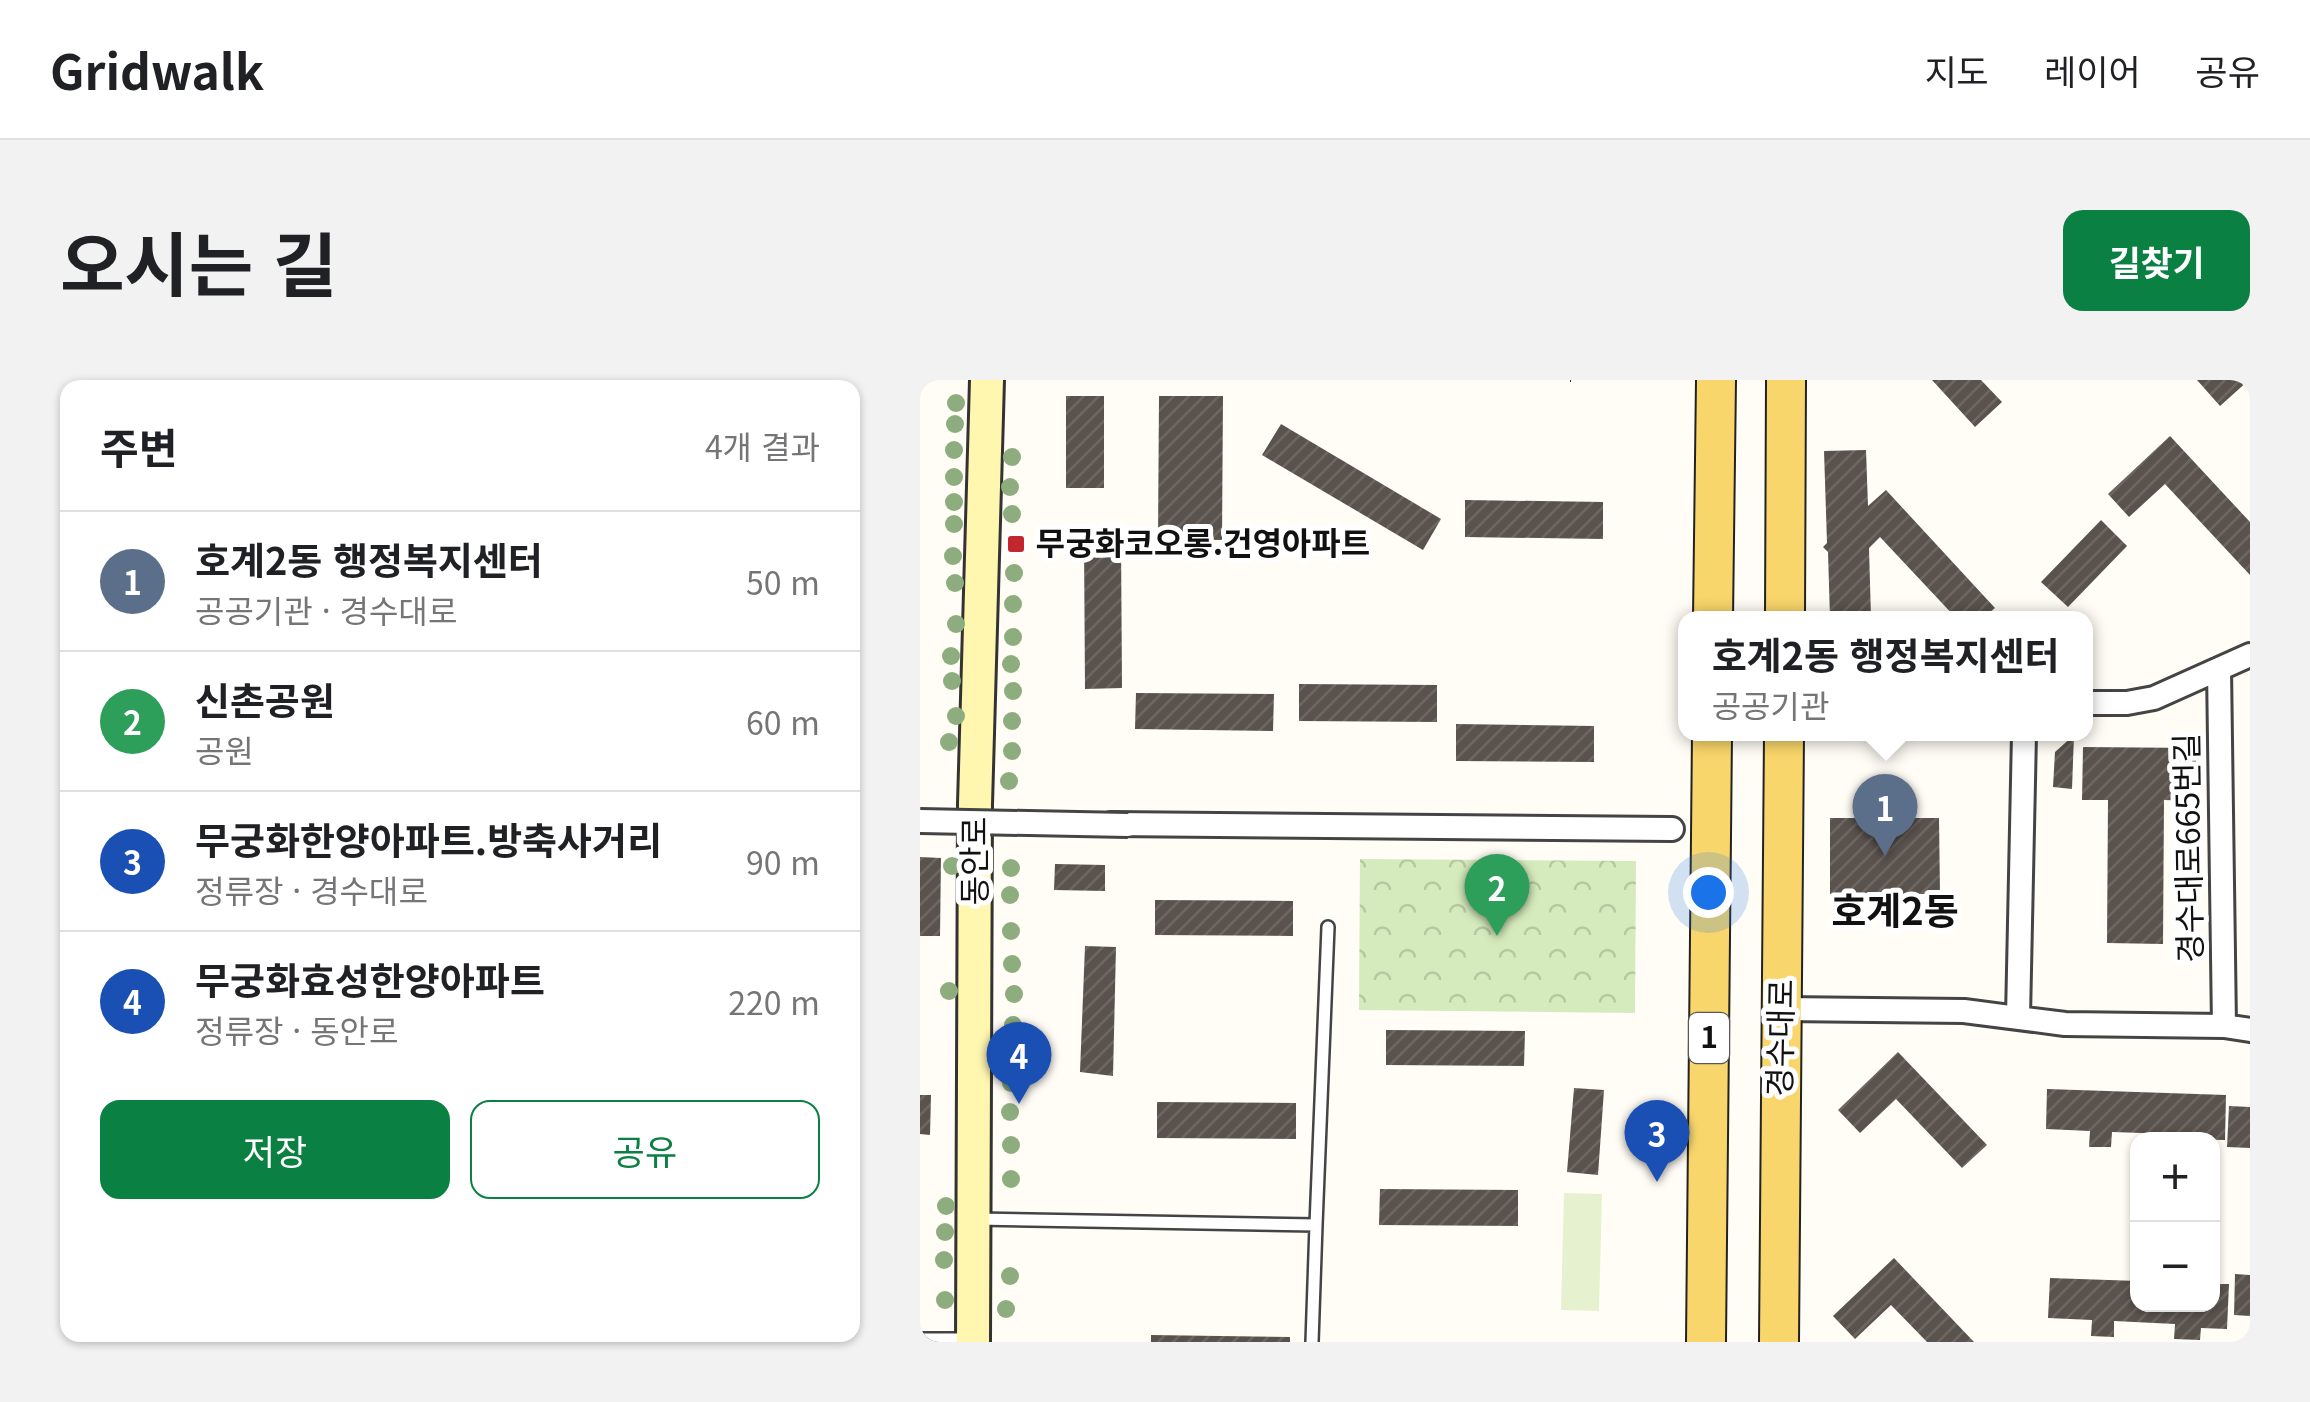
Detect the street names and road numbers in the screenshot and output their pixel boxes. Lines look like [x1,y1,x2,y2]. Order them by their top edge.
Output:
street label: 경수대로665번길 [2161,733,2211,963]
street label: 동안로 [949,817,995,905]
street label: 경수대로 [1754,979,1802,1097]
road number: 1 [1689,1013,1729,1063]

